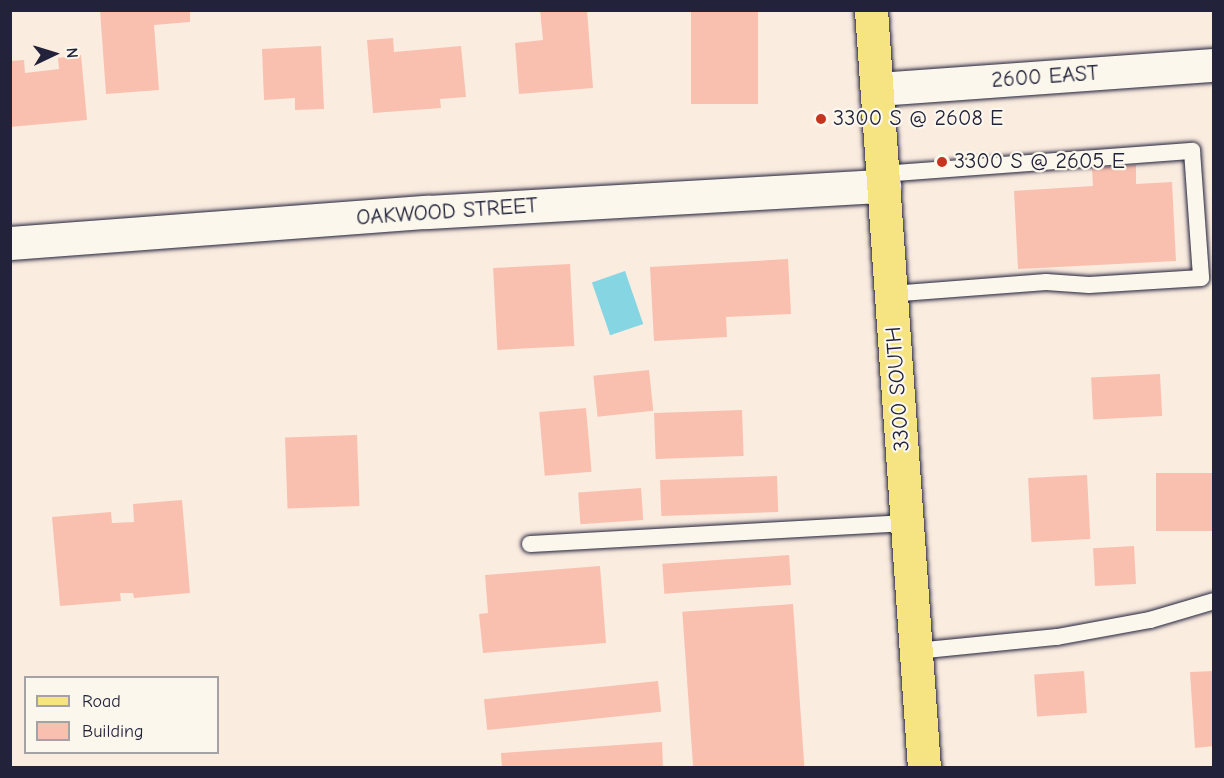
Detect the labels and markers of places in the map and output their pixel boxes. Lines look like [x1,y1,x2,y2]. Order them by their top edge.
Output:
place label: 3300 S @ 2608 E [833,106,1003,132]
marker: 3300 S @ 2608 E [814,112,828,126]
place label: 3300 S @ 2605 E [954,149,1125,175]
marker: 3300 S @ 2605 E [935,155,949,169]

